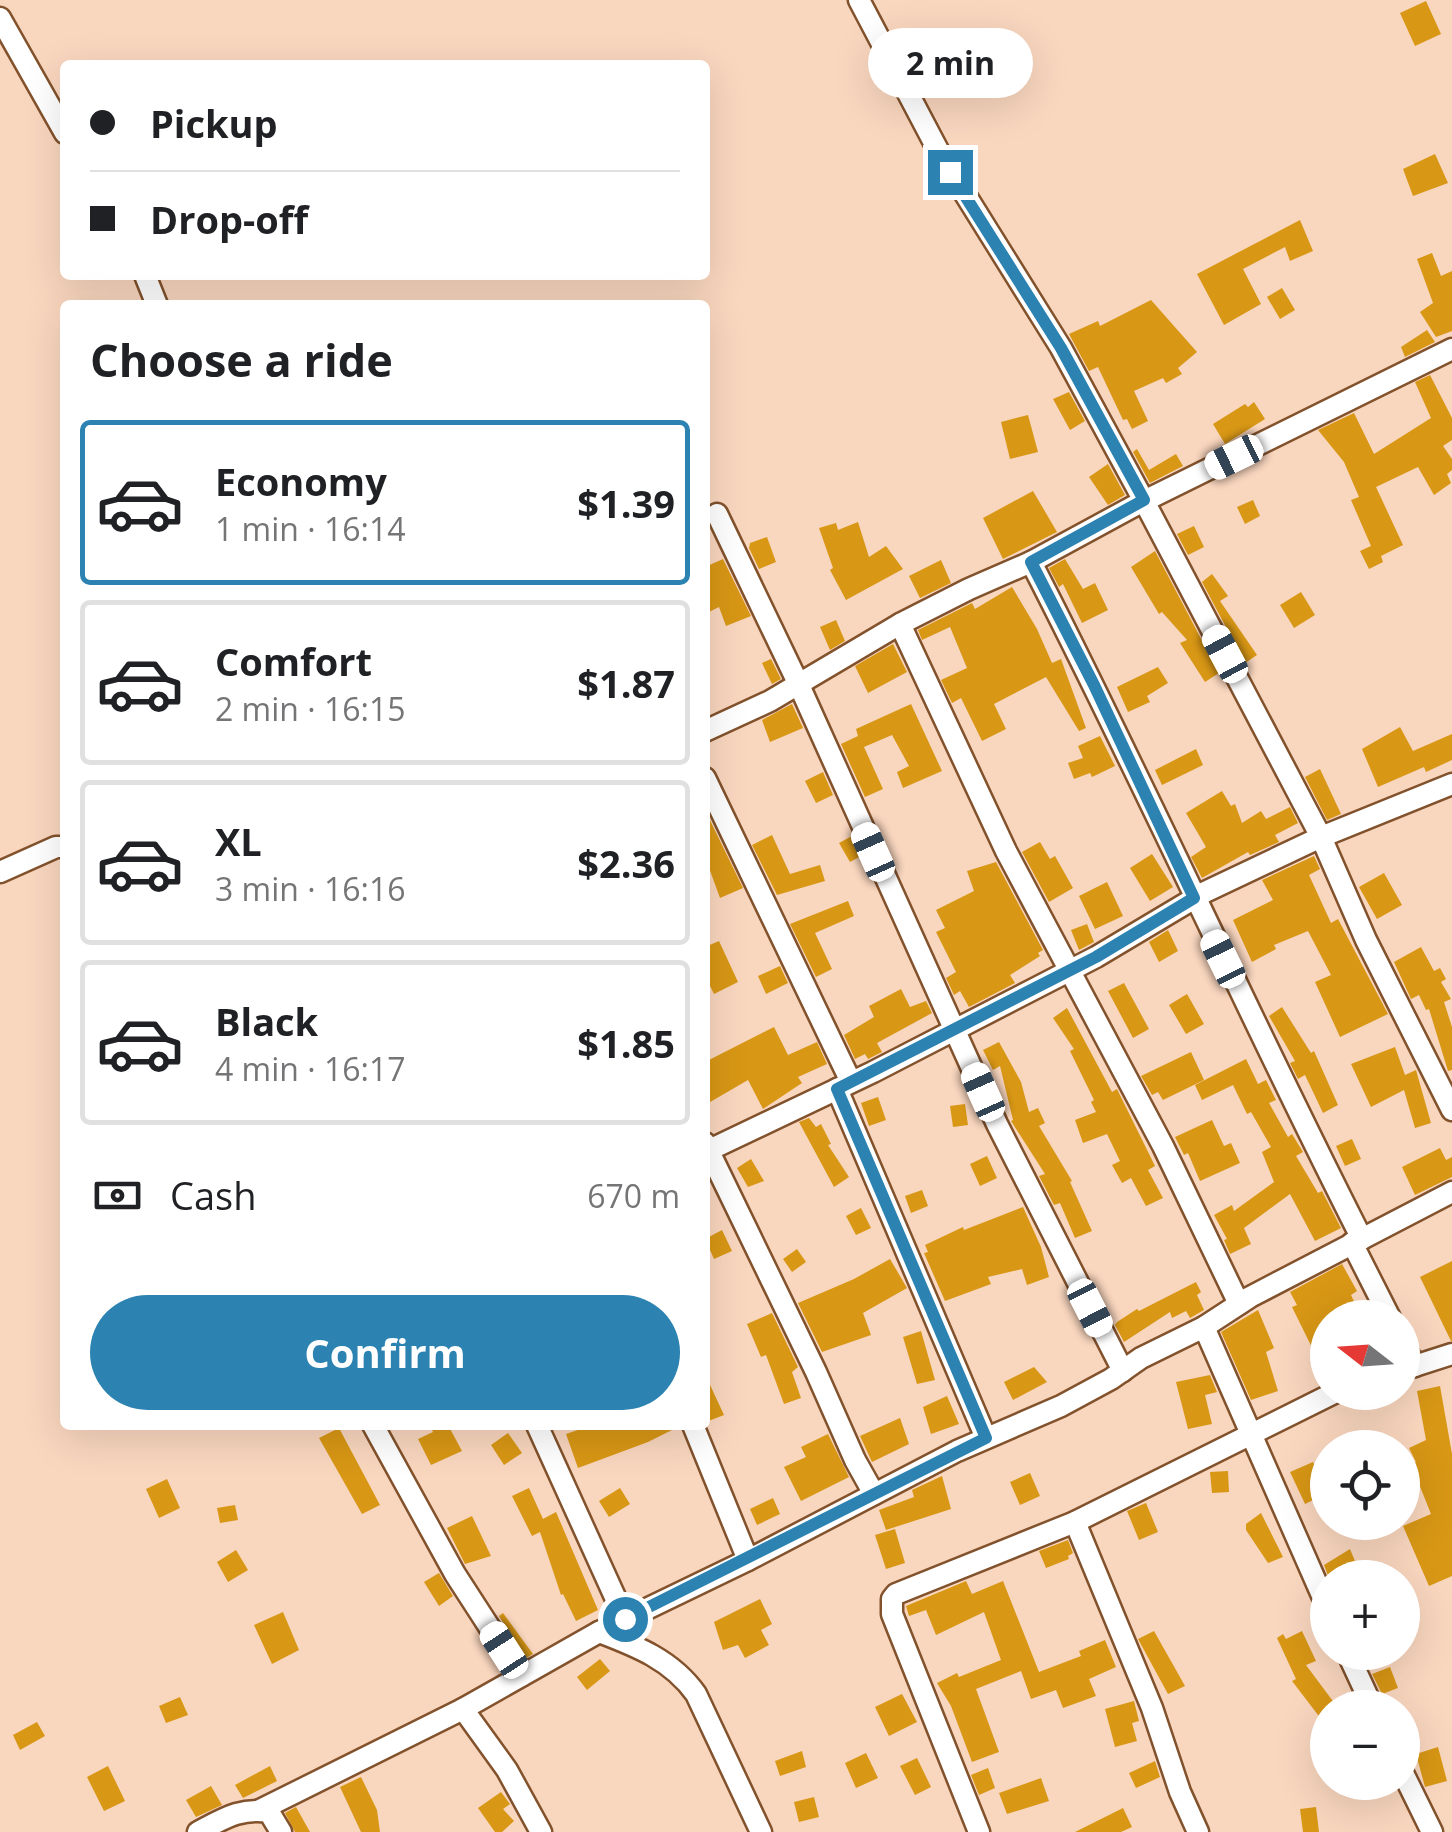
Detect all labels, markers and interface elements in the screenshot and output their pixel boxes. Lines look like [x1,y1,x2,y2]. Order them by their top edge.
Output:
callout: 2 min [868,27,1032,97]
text: 2 min [906,41,995,84]
text: Pickup [150,97,278,149]
route end [928,150,973,195]
text: Drop-off [150,193,308,245]
text: Choose a ride [90,329,393,390]
car [1200,430,1268,484]
text: Economy [215,455,387,507]
icon: car [95,458,185,548]
text: $1.39 [577,477,675,529]
text: 1 min · 16:14 [215,507,406,550]
car [1198,620,1252,688]
text: Comfort [215,635,372,687]
icon: car [95,638,185,728]
text: $1.87 [577,657,675,709]
text: 2 min · 16:15 [215,687,406,730]
text: XL [215,815,262,867]
icon: car [95,818,185,908]
car [847,818,899,886]
text: $2.36 [577,837,675,889]
text: 3 min · 16:16 [215,867,406,910]
car [1196,925,1250,993]
text: Black [215,995,318,1047]
icon: car [95,998,185,1088]
text: $1.85 [577,1017,675,1069]
text: 4 min · 16:17 [215,1047,406,1090]
car [957,1058,1009,1126]
icon: cash [90,1168,145,1223]
text: Cash [170,1169,256,1221]
text: 670 m [587,1174,680,1217]
car [1063,1274,1117,1342]
button: Confirm [90,1295,680,1410]
north arrow [1310,1300,1420,1410]
map controls [1310,1300,1420,1800]
button: locate [1310,1430,1420,1540]
button: + [1310,1560,1420,1670]
route start [603,1597,648,1642]
car [475,1617,533,1683]
button: − [1310,1690,1420,1800]

